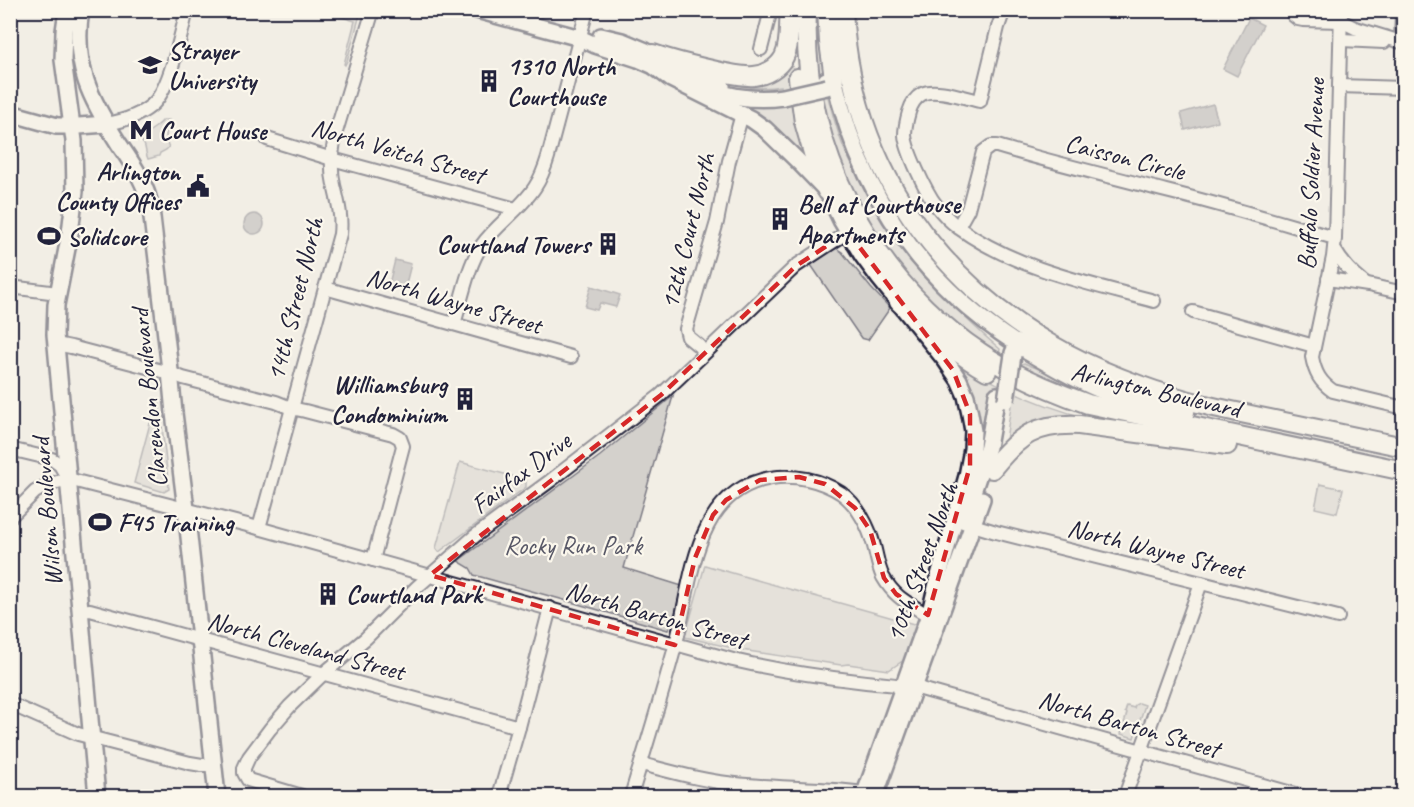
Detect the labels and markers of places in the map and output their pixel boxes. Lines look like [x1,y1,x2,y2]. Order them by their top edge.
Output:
place label: Strayer University [168,34,259,97]
place label: 1310 North Courthouse [507,50,617,113]
school or university icon: Strayer University [137,52,163,78]
building icon: 1310 North Courthouse [476,68,502,94]
place label: Court House [159,114,269,147]
metro station icon: Court House [128,117,154,143]
place label: Arlington County Offices [55,155,183,218]
public building icon: Arlington County Offices [185,173,211,199]
place label: Bell at Courthouse Apartments [798,188,962,251]
building icon: Bell at Courthouse Apartments [767,206,793,232]
place label: Solidcore [67,220,149,253]
sports icon: Solidcore [36,223,62,249]
place label: Courtland Towers [437,228,593,261]
building icon: Courtland Towers [595,231,621,257]
place label: Williamsburg Condominium [331,368,450,431]
building icon: Williamsburg Condominium [452,386,478,412]
place label: F45 Training [118,506,236,539]
sports icon: F45 Training [87,509,113,535]
place label: Courtland Park [346,578,484,611]
building icon: Courtland Park [315,581,341,607]

